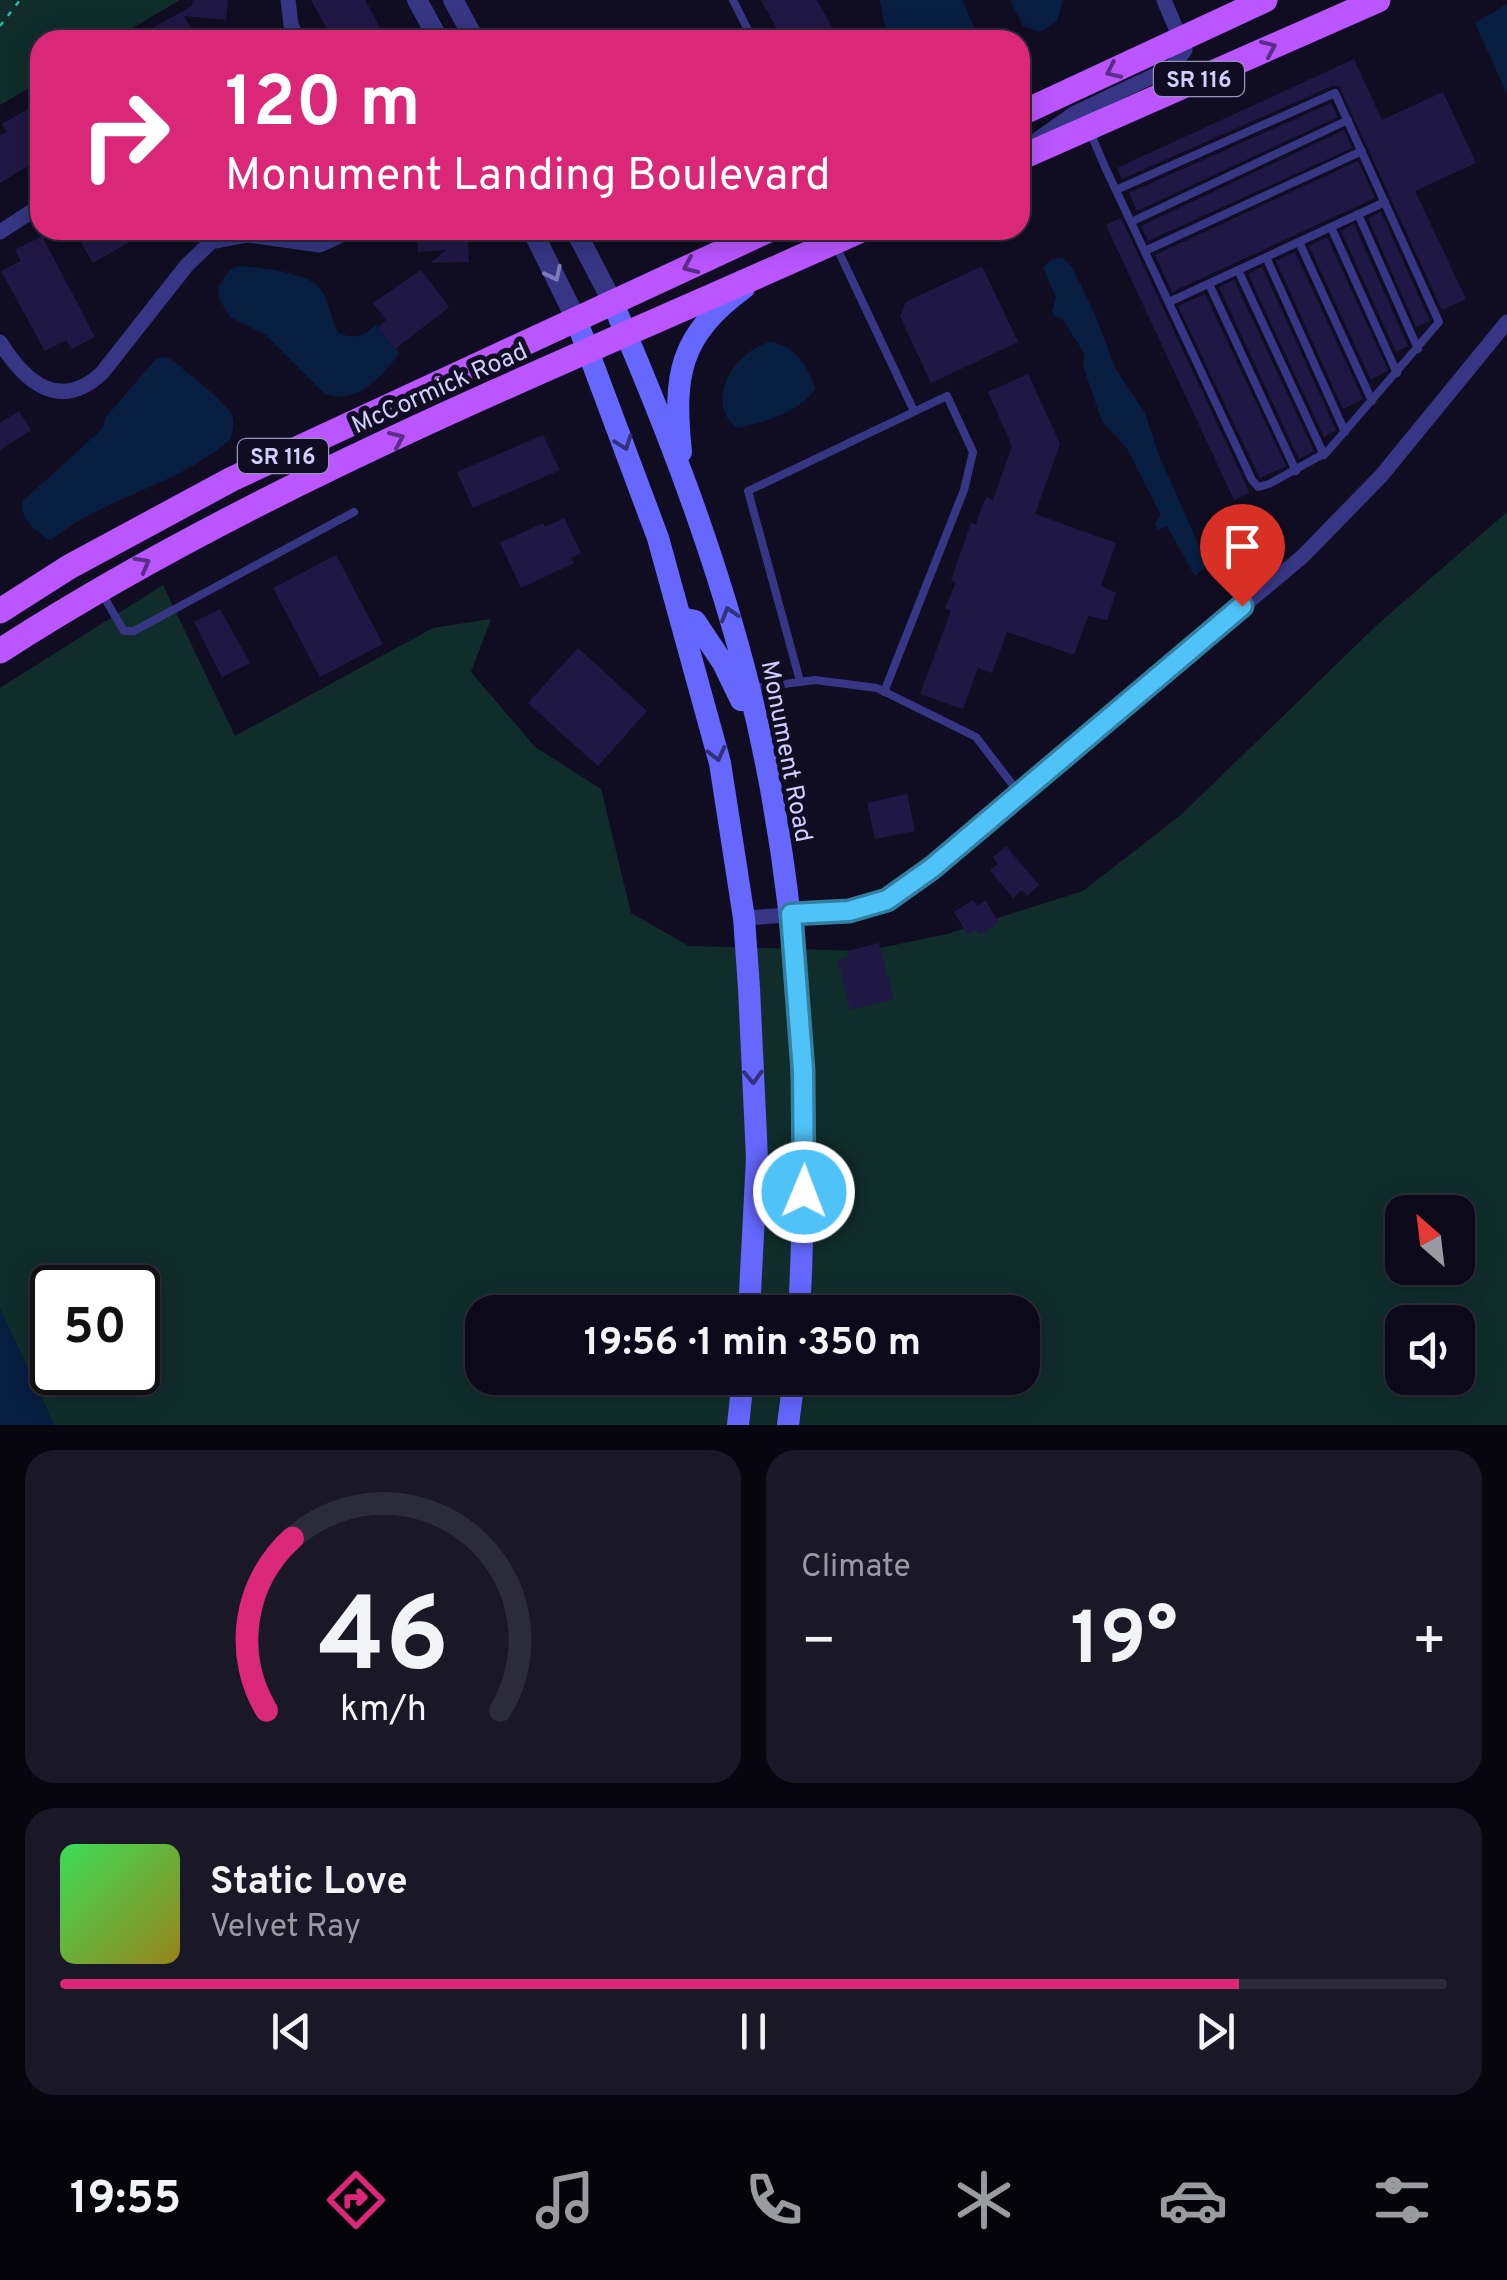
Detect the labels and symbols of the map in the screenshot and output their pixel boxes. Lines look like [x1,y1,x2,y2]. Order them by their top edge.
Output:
one-way arrow [1259,40,1277,60]
one-way arrow [1105,58,1123,78]
road number: SR 116 [1154,62,1244,96]
one-way arrow [682,253,700,273]
one-way arrow [542,264,561,282]
street label: McCormick Road [347,337,533,443]
one-way arrow [387,431,405,451]
one-way arrow [612,434,632,451]
road number: SR 116 [238,439,328,473]
pin [1200,504,1285,607]
one-way arrow [133,557,151,577]
one-way arrow [720,606,741,623]
street label: Monument Road [752,658,818,845]
one-way arrow [705,745,726,762]
one-way arrow [742,1069,763,1085]
position arrow [752,1140,856,1244]
north arrow [1385,1195,1475,1285]
speed limit sign: 50 [30,1265,160,1395]

